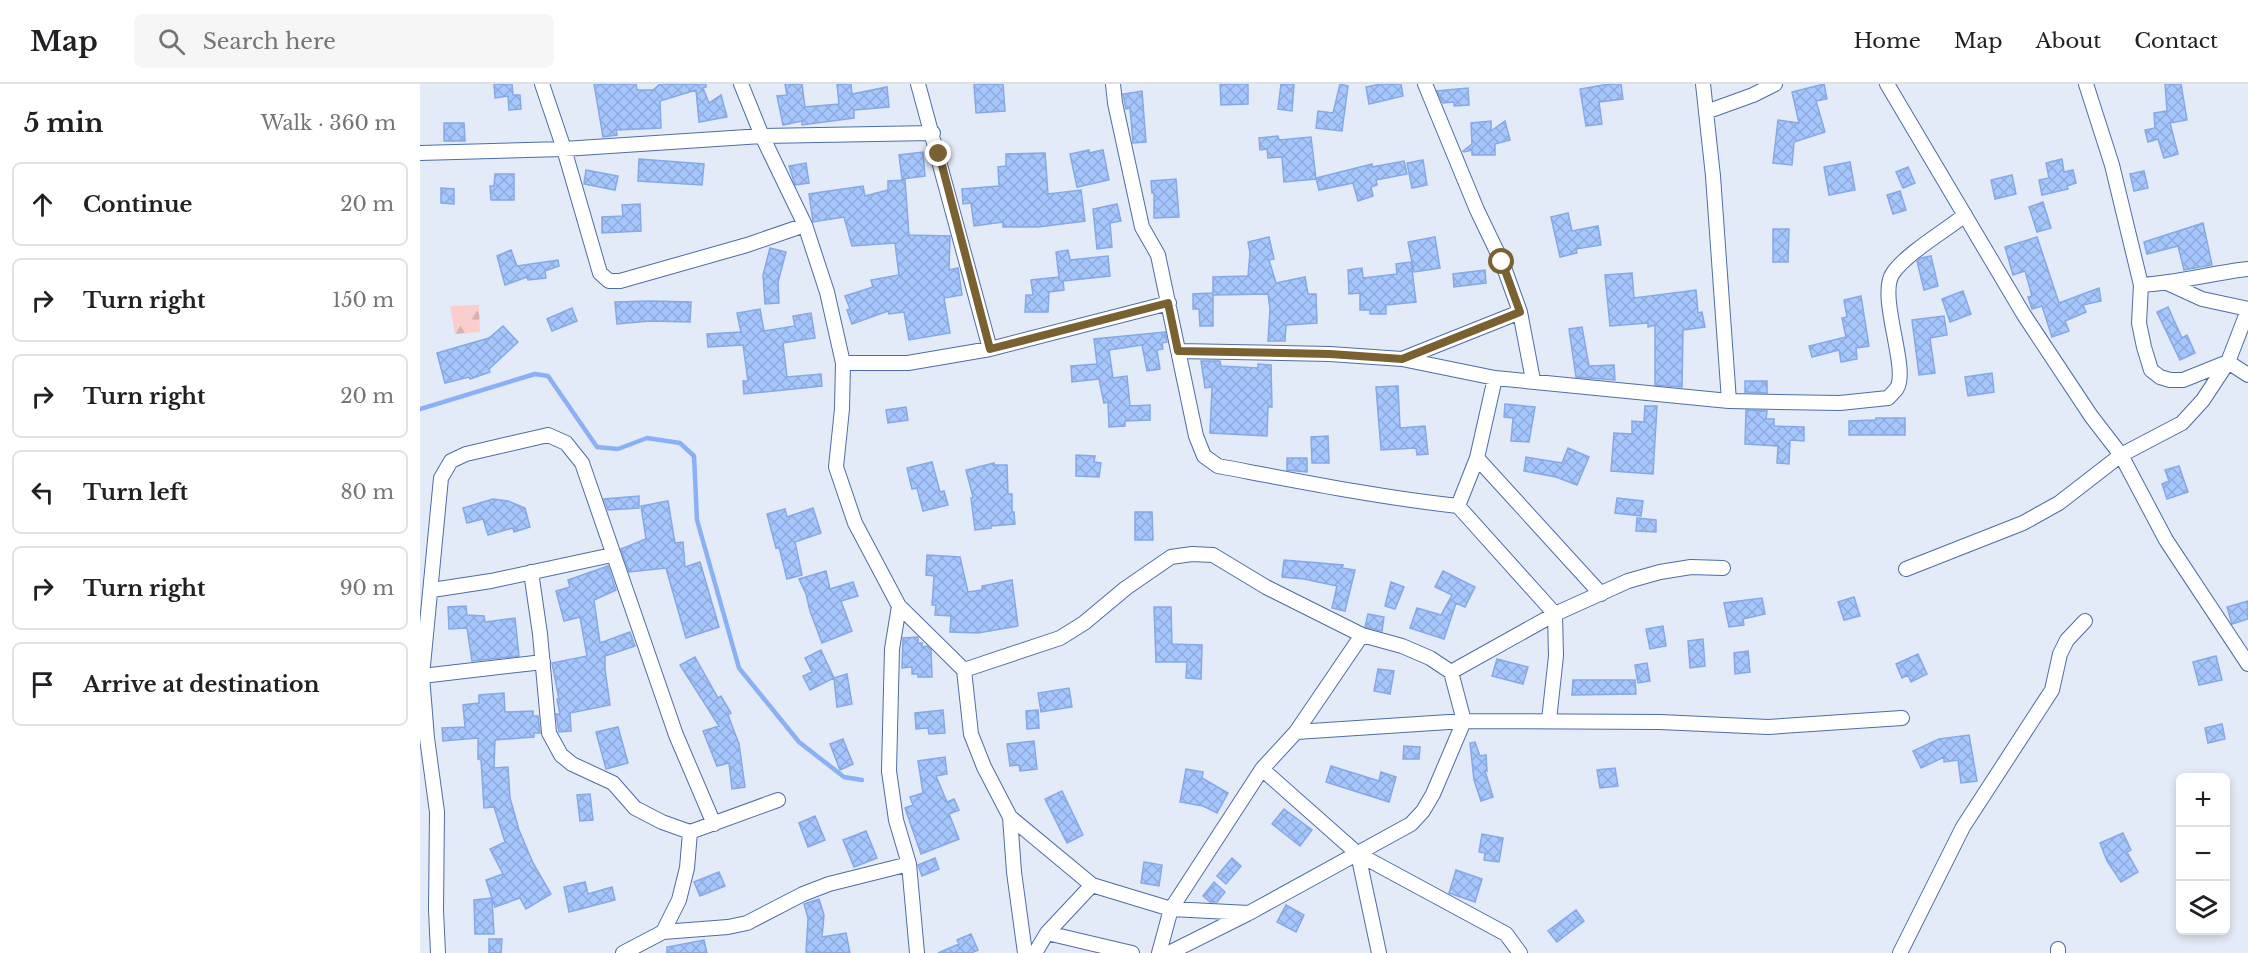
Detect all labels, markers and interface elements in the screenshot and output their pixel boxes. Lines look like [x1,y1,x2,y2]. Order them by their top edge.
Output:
search box [134,14,554,68]
text: Map [30,24,98,59]
icon: search [155,25,188,58]
text: Search here [203,28,336,55]
text: Home [1854,28,1921,54]
text: Map [1954,28,2002,54]
text: About [2035,28,2101,54]
text: Contact [2134,28,2218,54]
text: 5 min [24,107,103,139]
text: Walk · 360 m [261,111,396,135]
route end [925,140,951,166]
icon: ahead [26,188,59,221]
text: Continue [83,191,192,218]
text: 20 m [340,192,394,216]
route start [1488,248,1514,274]
icon: right [26,284,59,317]
text: Turn right [83,287,205,314]
text: 150 m [332,288,394,312]
icon: right [26,380,59,413]
text: Turn right [83,383,205,410]
text: 20 m [340,384,394,408]
icon: left [26,476,59,509]
text: Turn left [83,479,188,506]
text: 80 m [340,480,394,504]
icon: right [26,572,59,605]
text: Turn right [83,575,205,602]
text: 90 m [340,576,394,600]
icon: arrive [26,668,59,701]
text: Arrive at destination [83,671,320,698]
map controls [2176,773,2230,935]
button: + [2176,773,2230,827]
button: − [2176,827,2230,881]
button: layers [2176,881,2230,935]

